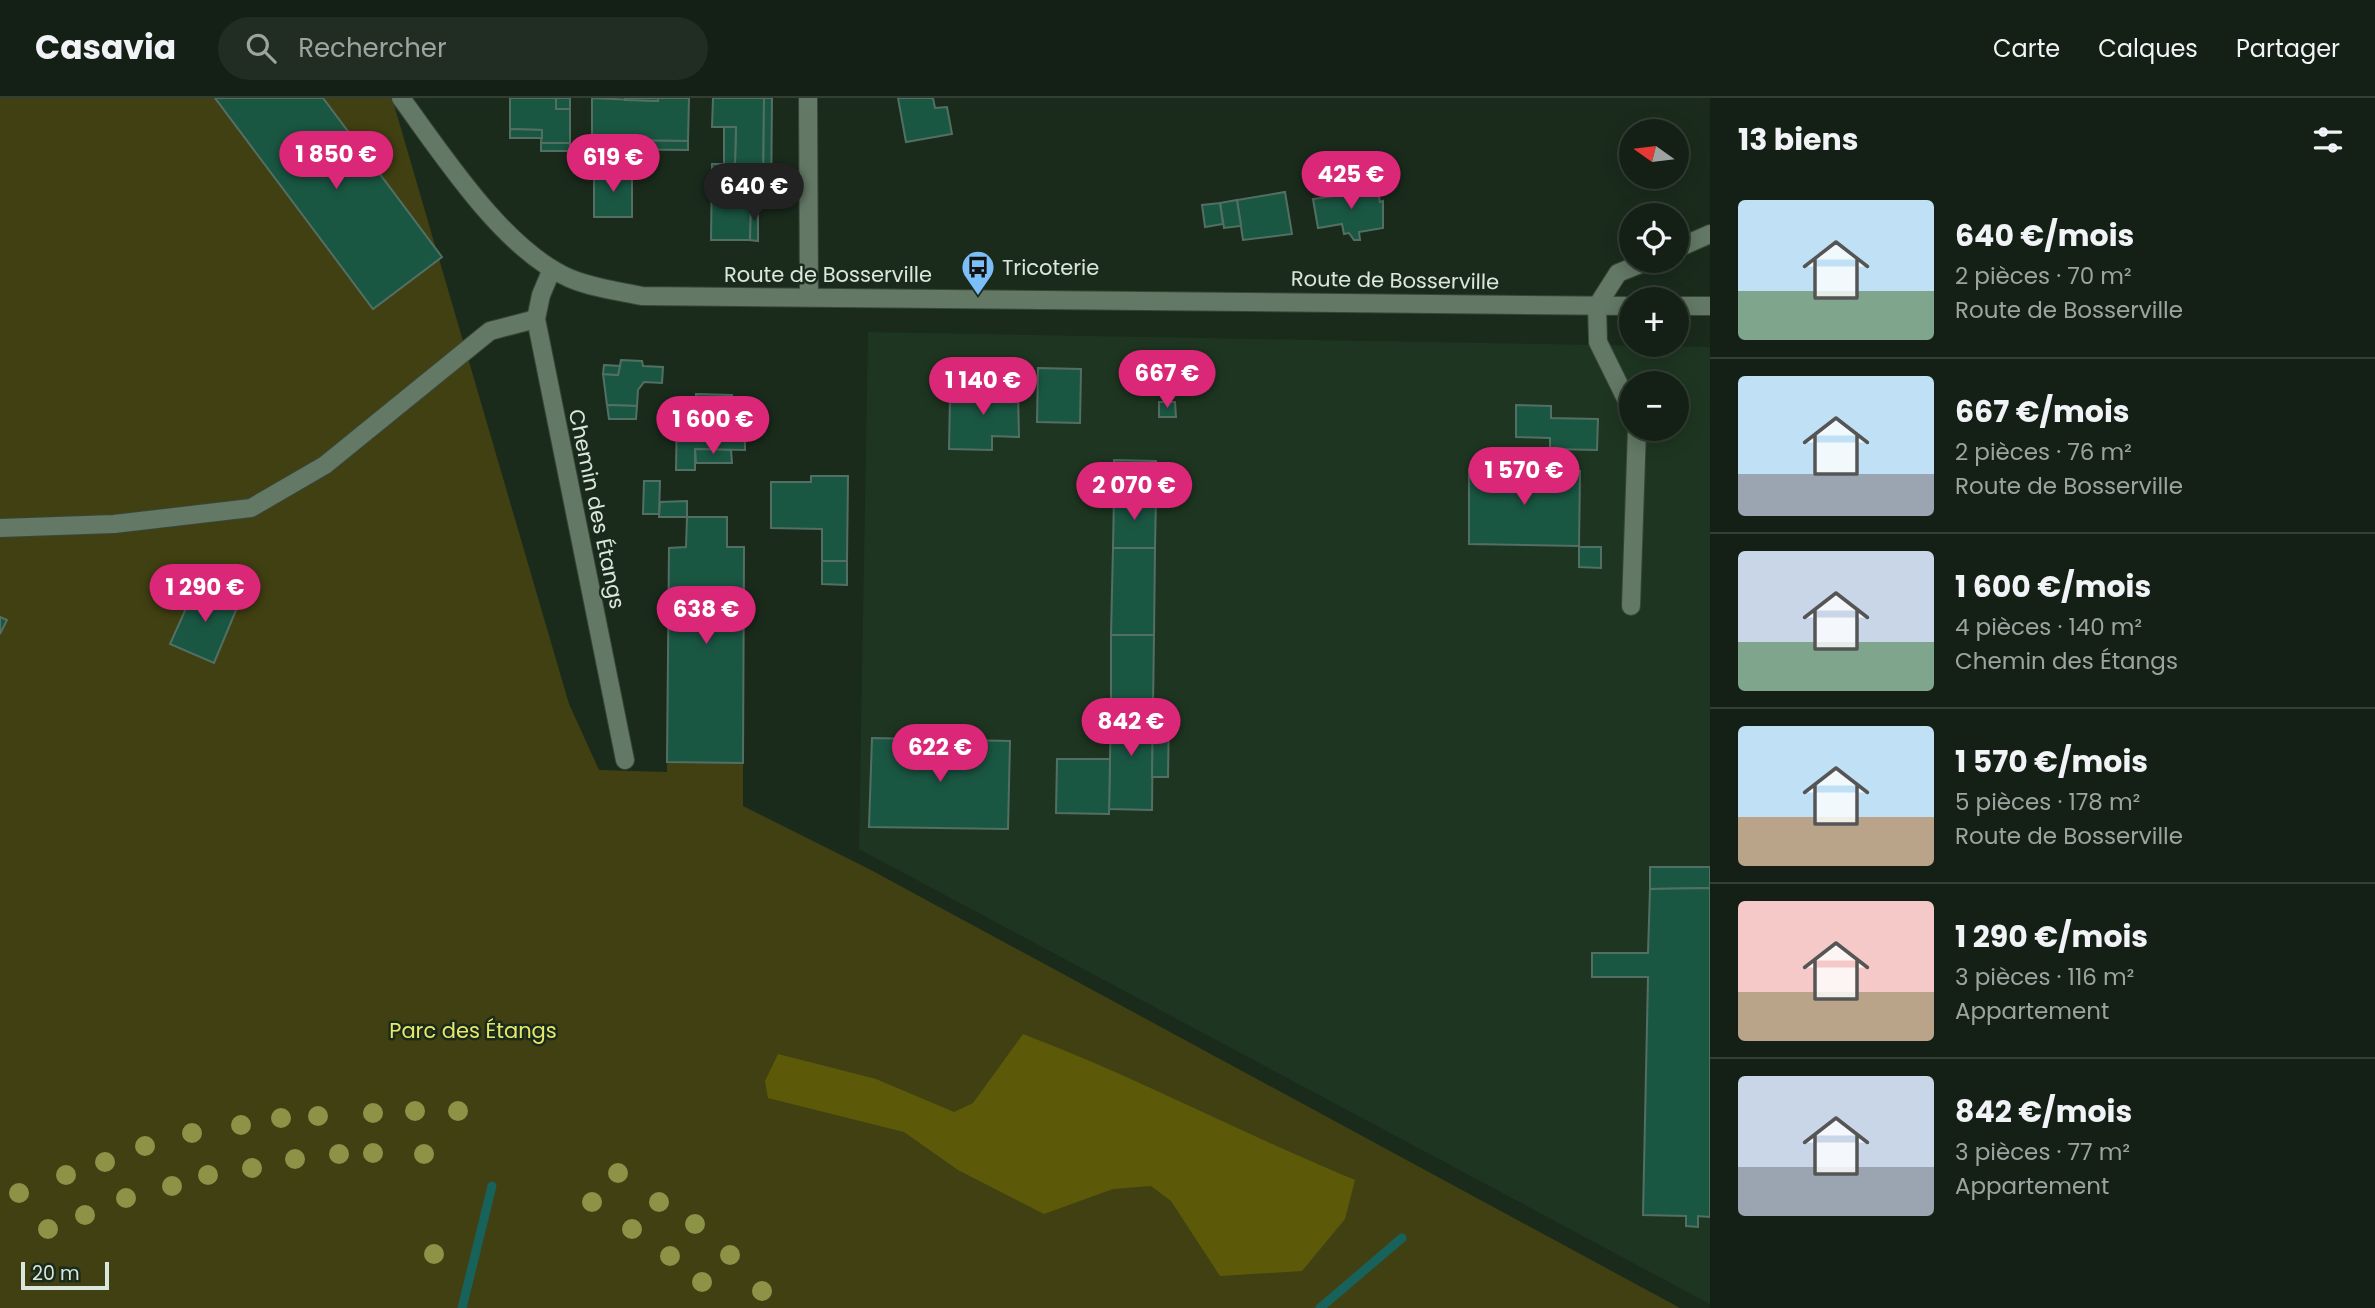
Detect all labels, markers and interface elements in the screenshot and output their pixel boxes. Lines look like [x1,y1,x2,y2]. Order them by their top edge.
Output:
search box [218,17,708,80]
text: Casavia [35,24,176,71]
icon: search [242,29,280,67]
text: Rechercher [298,30,447,66]
text: Carte [1993,32,2060,65]
text: Calques [2098,32,2198,65]
text: Partager [2236,32,2340,65]
text: 13 biens [1738,118,1858,161]
north arrow [1619,119,1689,189]
map controls [1619,119,1689,441]
icon: filters [2309,121,2347,159]
pin: 1 850 € [271,132,401,191]
pin: 619 € [564,134,662,194]
text: 1 850 € [295,138,377,170]
text: 619 € [583,141,643,173]
pin: 425 € [1302,152,1400,211]
text: 425 € [1318,158,1384,190]
pin: 640 € [705,164,803,223]
text: 640 € [720,170,788,202]
button: locate [1619,203,1689,273]
text: 640 €/mois [1955,214,2134,257]
icon: home [1794,228,1878,312]
bus stop icon: Tricoterie [959,248,997,297]
place label: Tricoterie [1002,253,1099,282]
street label: Route de Bosserville [724,260,932,289]
text: 2 pièces · 70 m² [1955,260,2132,292]
street label: Route de Bosserville [1291,264,1499,296]
button: + [1619,287,1689,357]
text: Route de Bosserville [1955,294,2183,326]
pin: 667 € [1118,350,1216,410]
text: 667 € [1135,357,1199,389]
pin: 1 140 € [918,358,1048,417]
text: 1 140 € [945,364,1021,396]
button: − [1619,371,1689,441]
text: 667 €/mois [1955,390,2130,433]
pin: 1 600 € [648,396,778,456]
text: 1 600 € [672,403,754,435]
icon: home [1794,404,1878,488]
street label: Chemin des Étangs [562,406,632,612]
text: 2 pièces · 76 m² [1955,436,2132,468]
pin: 1 570 € [1459,448,1589,507]
text: 1 570 € [1485,454,1563,486]
pin: 2 070 € [1069,462,1199,522]
text: 2 070 € [1092,469,1176,501]
text: Route de Bosserville [1955,470,2183,502]
pin: 1 290 € [140,564,270,624]
text: 1 600 €/mois [1955,565,2151,608]
text: 1 290 € [166,571,244,603]
icon: home [1794,579,1878,663]
pin: 638 € [657,587,755,646]
text: 638 € [673,593,739,625]
text: 4 pièces · 140 m² [1955,611,2142,643]
text: Chemin des Étangs [1955,645,2178,677]
pin: 842 € [1082,698,1180,758]
text: 842 € [1098,705,1164,737]
pin: 622 € [891,724,989,784]
text: 622 € [908,731,972,763]
text: 1 570 €/mois [1955,740,2148,783]
icon: home [1794,754,1878,838]
text: 5 pièces · 178 m² [1955,786,2140,818]
text: Route de Bosserville [1955,820,2183,852]
text: 1 290 €/mois [1955,915,2148,958]
icon: home [1794,929,1878,1013]
text: 3 pièces · 116 m² [1955,961,2134,993]
text: Appartement [1955,995,2109,1027]
park label: Parc des Étangs [389,1016,557,1045]
text: 842 €/mois [1955,1090,2132,1133]
icon: home [1794,1104,1878,1188]
text: 3 pièces · 77 m² [1955,1136,2130,1168]
text: Appartement [1955,1170,2109,1202]
scale bar [21,1259,108,1291]
text: 20 m [32,1260,80,1287]

